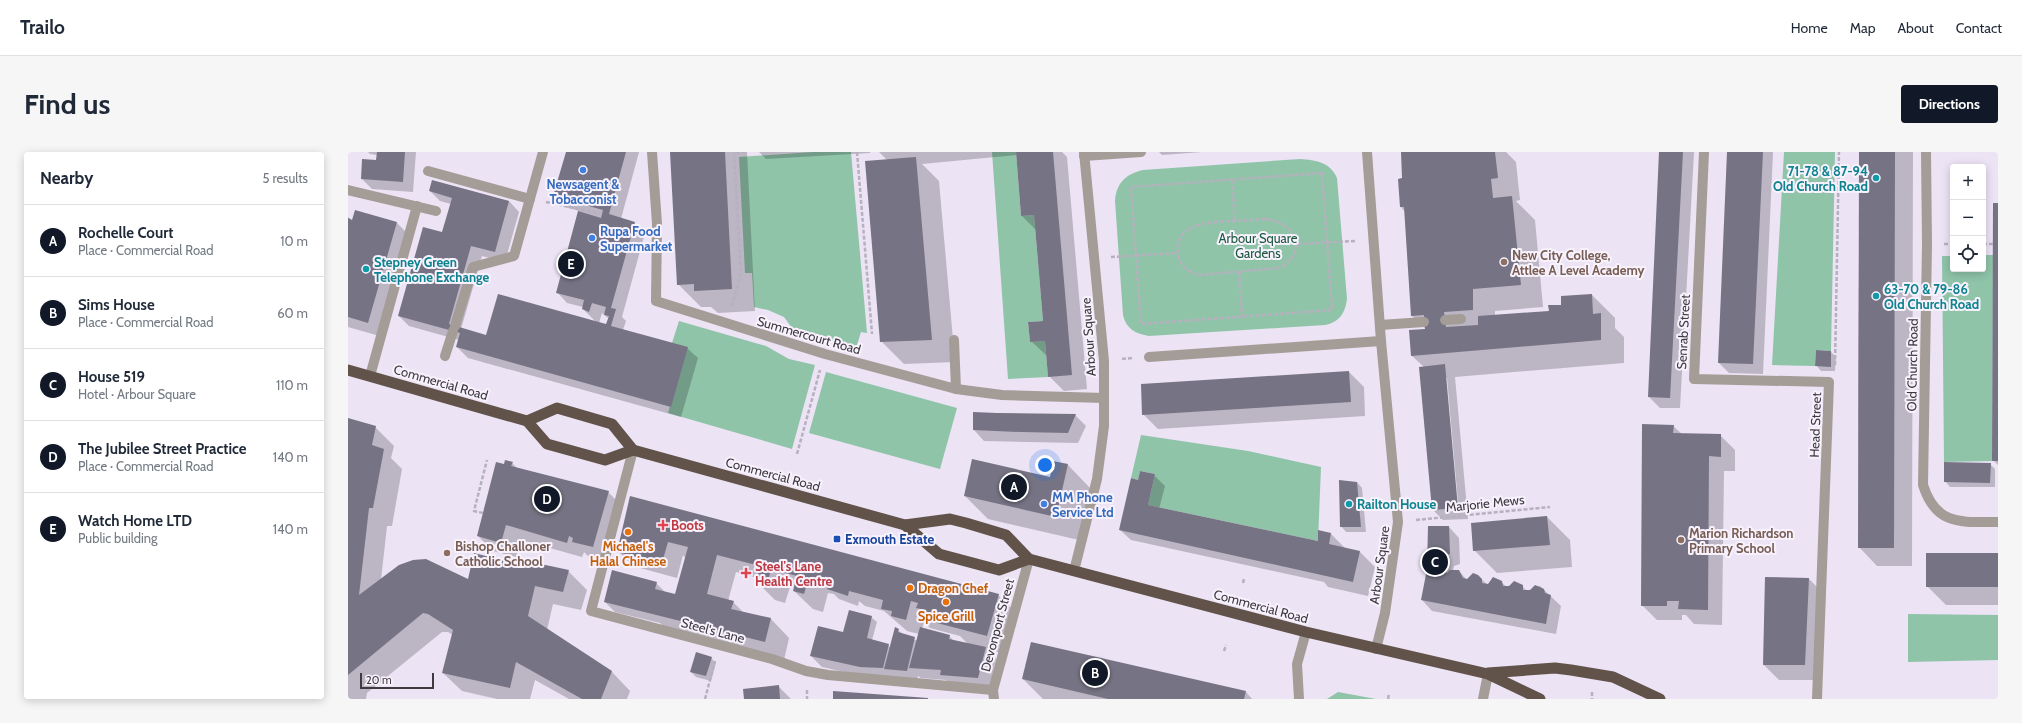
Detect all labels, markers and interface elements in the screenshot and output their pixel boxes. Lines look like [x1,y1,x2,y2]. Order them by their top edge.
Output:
text: Trailo [20,16,65,39]
text: Home [1791,19,1828,37]
text: Map [1850,19,1875,37]
text: About [1897,19,1934,37]
text: Contact [1956,19,2002,37]
button: Directions [1901,85,1998,123]
text: Find us [24,87,110,121]
place label: 71-78 & 87-94 Old Church Road [1773,163,1868,194]
map controls [1950,164,1986,272]
button: + [1950,164,1986,200]
marker: Newsagent & Tobacconist [578,165,588,175]
text: Nearby [40,168,93,188]
text: 5 results [262,170,308,186]
marker: 71-78 & 87-94 Old Church Road [1871,173,1881,183]
place label: Newsagent & Tobacconist [547,176,620,207]
button: − [1950,200,1986,236]
place label: Rupa Food Supermarket [600,223,673,254]
text: Rochelle Court [78,224,173,242]
park label: Arbour Square Gardens [1219,230,1298,261]
text: A [49,233,57,249]
text: 10 m [280,233,308,249]
marker: Rupa Food Supermarket [587,233,597,243]
button: locate [1950,236,1986,272]
text: Place · Commercial Road [78,242,214,258]
place label: New City College, Attlee A Level Academy [1512,247,1644,278]
pin: E [558,249,584,279]
place label: Stepney Green Telephone Exchange [374,254,490,285]
marker: New City College, Attlee A Level Academy [1499,257,1509,267]
marker: Stepney Green Telephone Exchange [361,264,371,274]
place label: 63-70 & 79-86 Old Church Road [1884,281,1979,312]
marker: 63-70 & 79-86 Old Church Road [1871,291,1881,301]
street label: Senrab Street [1673,293,1693,370]
text: Sims House [78,296,155,314]
street label: Arbour Square [1077,297,1099,377]
text: B [49,305,57,321]
text: 60 m [277,305,308,321]
street label: Summercourt Road [755,313,863,357]
text: Place · Commercial Road [78,314,214,330]
street label: Old Church Road [1903,318,1921,412]
street label: Commercial Road [392,361,490,403]
text: House 519 [78,368,145,386]
text: C [49,377,57,393]
text: 110 m [276,377,308,393]
text: Hotel · Arbour Square [78,386,196,402]
street label: Head Street [1806,391,1824,458]
text: The Jubilee Street Practice [78,440,247,458]
text: D [48,449,58,465]
text: 140 m [273,449,308,465]
street label: Commercial Road [724,454,822,494]
your location [1035,455,1055,475]
text: Place · Commercial Road [78,458,214,474]
pin: A [1001,472,1027,502]
pin: D [534,484,560,514]
place label: MM Phone Service Ltd [1052,489,1114,520]
street label: Marjorie Mews [1445,491,1526,516]
place label: Railton House [1357,496,1436,512]
marker: MM Phone Service Ltd [1039,499,1049,509]
marker: Railton House [1344,499,1354,509]
text: Watch Home LTD [78,512,192,530]
place label: Boots [671,517,704,533]
marker: Boots [658,520,668,530]
text: E [49,521,57,537]
text: 140 m [273,521,308,537]
street label: Arbour Square [1366,525,1392,605]
place label: Marion Richardson Primary School [1689,525,1794,556]
marker: Michael's Halal Chinese [623,527,633,537]
text: Public building [78,530,158,546]
place label: Exmouth Estate [845,531,934,547]
marker: Exmouth Estate [832,534,842,544]
marker: Marion Richardson Primary School [1676,535,1686,545]
place label: Bishop Challoner Catholic School [455,538,551,569]
place label: Michael's Halal Chinese [590,538,666,569]
pin: C [1422,547,1448,577]
marker: Bishop Challoner Catholic School [442,548,452,558]
place label: Steel's Lane Health Centre [755,558,833,589]
marker: Steel's Lane Health Centre [740,567,752,579]
street label: Devonport Street [977,576,1017,673]
place label: Dragon Chef [918,580,989,596]
marker: Dragon Chef [905,583,915,593]
street label: Commercial Road [1212,586,1310,626]
marker: Spice Grill [941,597,951,607]
place label: Spice Grill [918,608,975,624]
street label: Steel's Lane [680,614,747,646]
pin: B [1082,658,1108,688]
scale bar [360,671,434,690]
text: 20 m [366,673,392,687]

